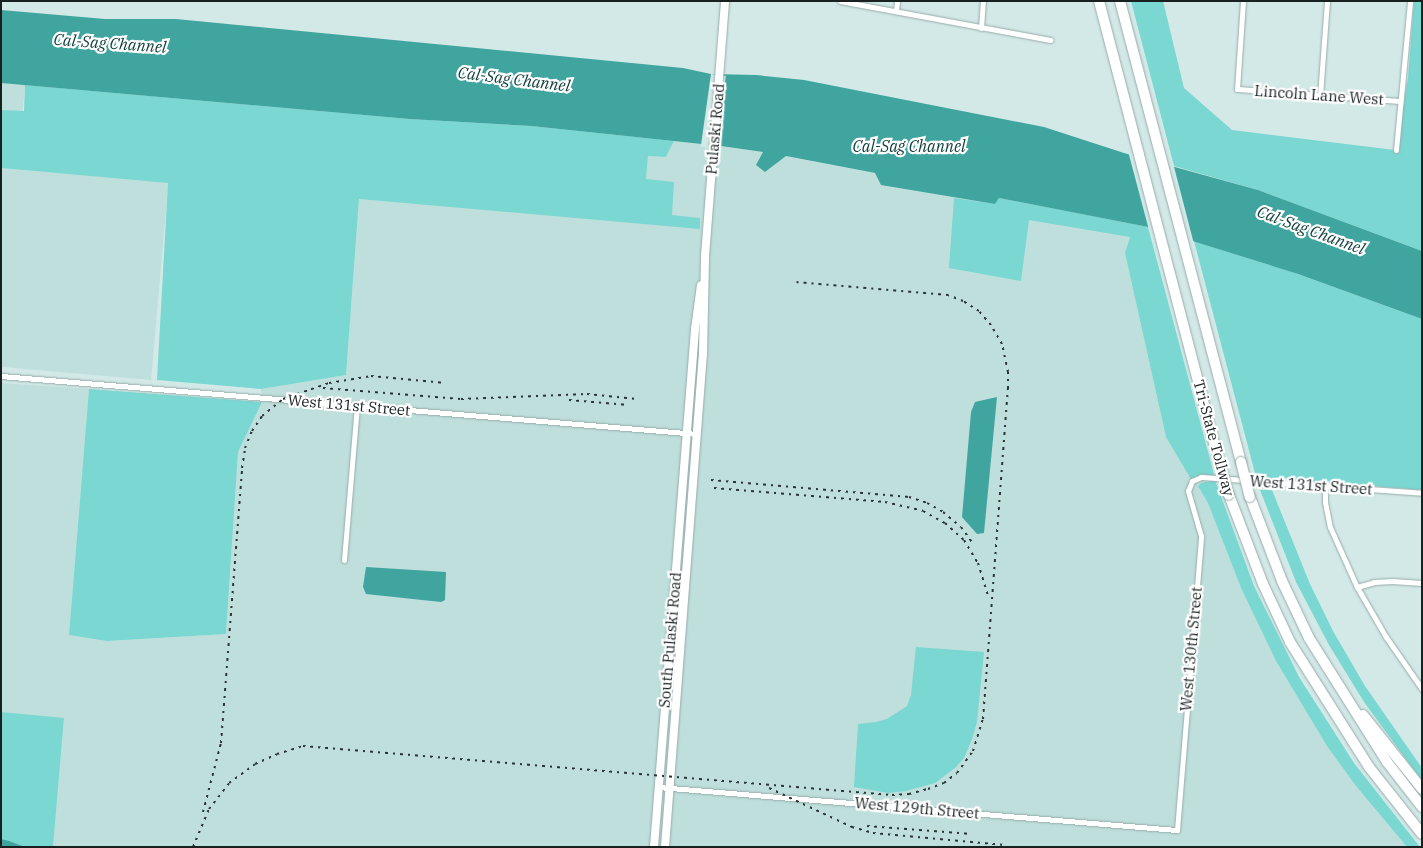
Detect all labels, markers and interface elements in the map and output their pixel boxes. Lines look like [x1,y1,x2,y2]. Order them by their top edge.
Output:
water label: Cal-Sag Channel [53,29,167,57]
water label: Cal-Sag Channel [457,63,571,95]
street label: Lincoln Lane West [1254,82,1384,108]
street label: Pulaski Road [702,83,728,175]
water label: Cal-Sag Channel [852,136,966,156]
water label: Cal-Sag Channel [1255,202,1367,258]
street label: Tri-State Tollway [1190,378,1238,498]
street label: West 131st Street [287,391,411,419]
street label: West 131st Street [1249,472,1373,498]
street label: South Pulaski Road [655,571,685,709]
street label: West 130th Street [1177,586,1205,712]
street label: West 129th Street [854,794,980,822]

